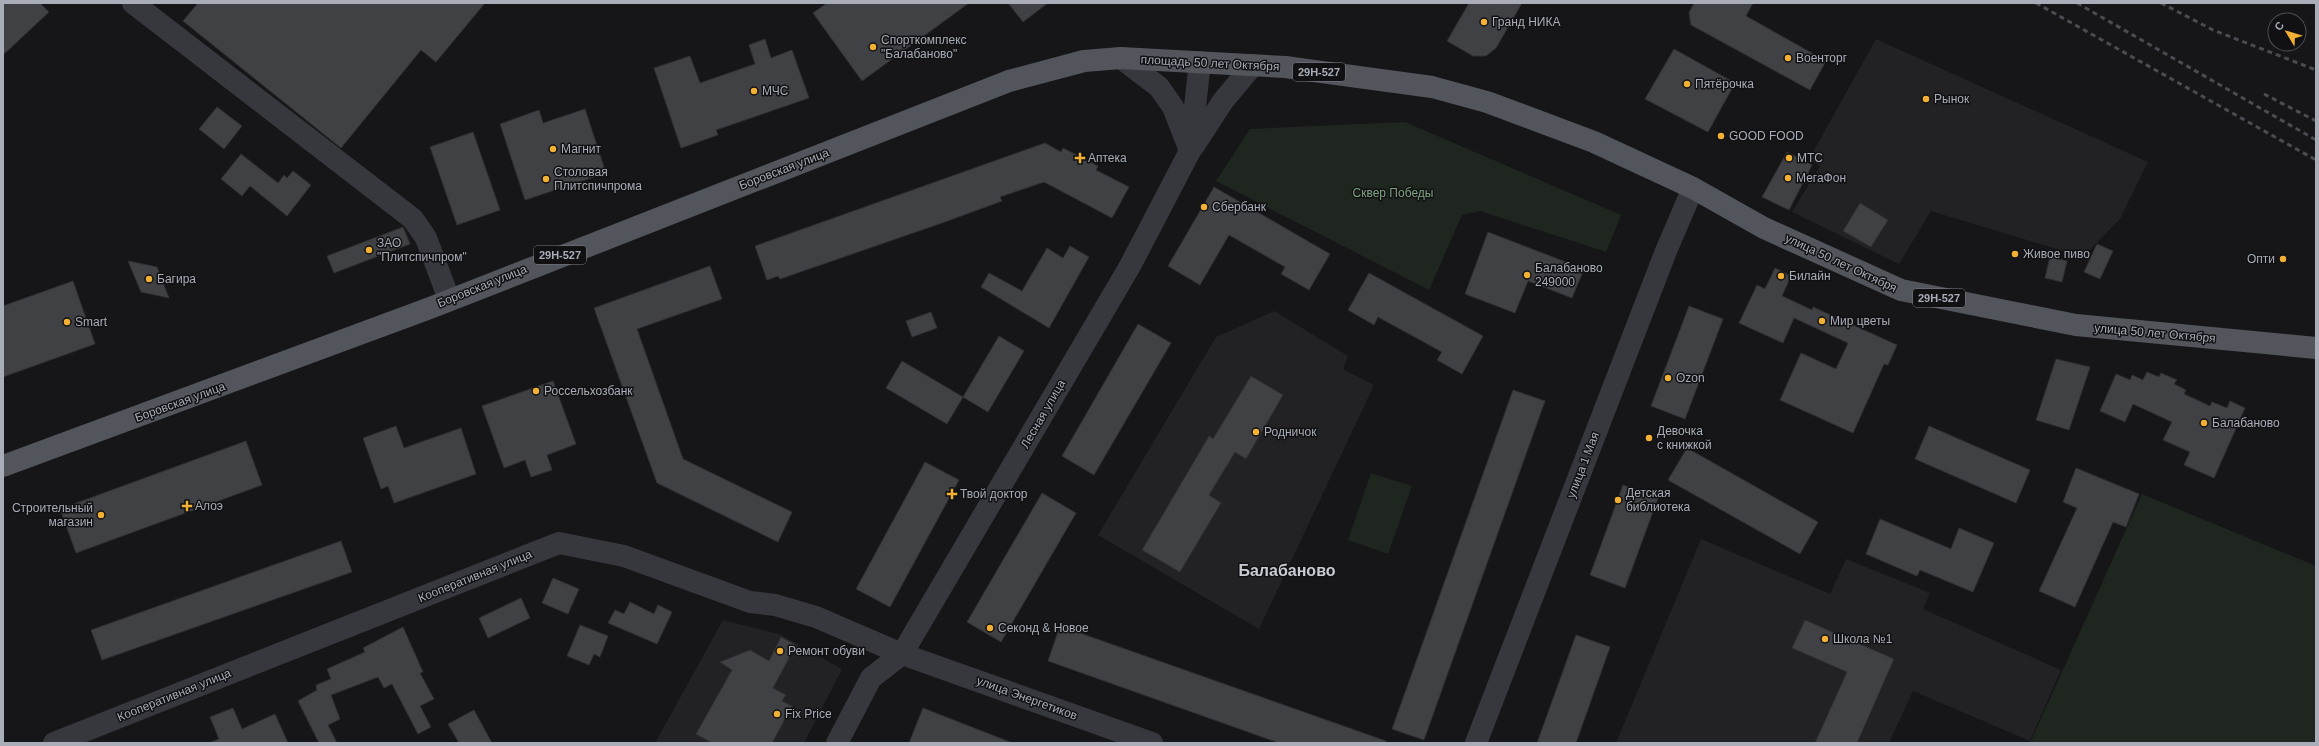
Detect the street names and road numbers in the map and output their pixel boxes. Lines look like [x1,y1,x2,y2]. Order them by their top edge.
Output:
street label: площадь 50 лет Октября [1140,52,1280,74]
road number: 29Н-527 [1293,63,1345,81]
street label: Боровская улица [737,145,831,193]
street label: улица 50 лет Октября [1783,231,1899,295]
road number: 29Н-527 [534,246,586,264]
street label: Боровская улица [435,262,529,310]
road number: 29Н-527 [1913,289,1965,307]
street label: улица 50 лет Октября [2094,321,2216,345]
street label: Лесная улица [1018,377,1068,451]
street label: Боровская улица [133,379,227,425]
street label: улица 1 Мая [1564,430,1602,500]
street label: Кооперативная улица [416,547,534,605]
street label: Кооперативная улица [115,666,233,724]
street label: улица Энергетиков [975,673,1079,723]

